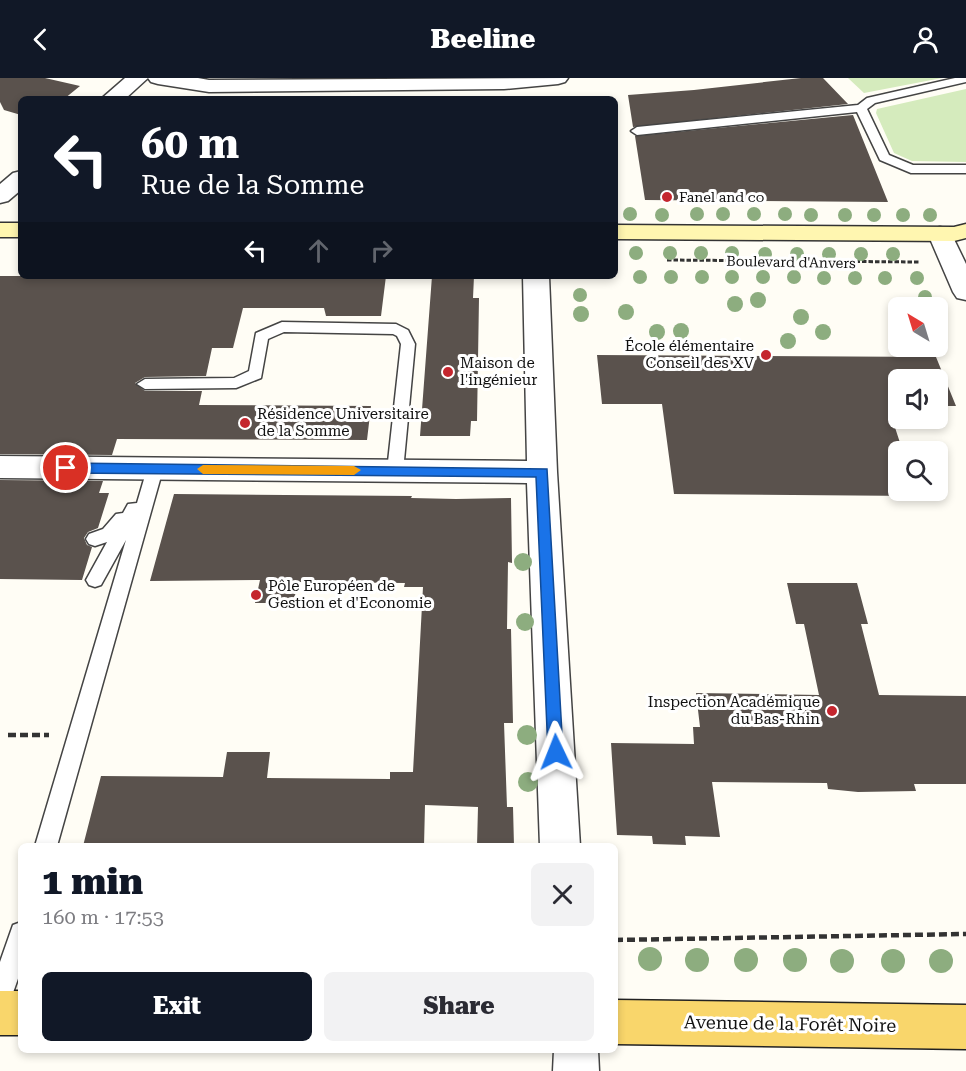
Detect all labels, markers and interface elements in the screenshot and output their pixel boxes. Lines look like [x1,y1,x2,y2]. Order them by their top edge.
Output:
icon: back [24,23,57,56]
text: Beeline [430,23,536,55]
icon: person [909,23,942,56]
text: 60 m [141,119,239,168]
icon: left [42,120,120,198]
text: Rue de la Somme [141,169,364,201]
place label: Fanel and co [679,189,764,205]
marker: Fanel and co [660,190,674,204]
icon: left [239,234,272,267]
icon: ahead [302,234,335,267]
icon: right [365,234,398,267]
street label: Boulevard d'Anvers [726,253,856,271]
north arrow [888,297,948,357]
map controls [888,297,948,501]
place label: École élémentaire Conseil des XV [625,337,755,372]
marker: École élémentaire Conseil des XV [759,348,773,362]
place label: Maison de l'ingénieur [460,354,537,389]
marker: Maison de l'ingénieur [441,365,455,379]
button: sound [888,369,948,429]
place label: Résidence Universitaire de la Somme [257,405,429,440]
marker: Résidence Universitaire de la Somme [238,416,252,430]
button: search [888,441,948,501]
pin [40,442,91,493]
icon: arrive [49,451,82,484]
place label: Pôle Européen de Gestion et d'Economie [268,577,432,612]
marker: Pôle Européen de Gestion et d'Economie [249,588,263,602]
place label: Inspection Académique du Bas-Rhin [648,693,820,728]
marker: Inspection Académique du Bas-Rhin [825,704,839,718]
position arrow [524,720,588,784]
text: 1 min [42,861,143,903]
button: close [531,863,594,926]
text: 160 m · 17:53 [42,905,164,929]
button: Exit [42,972,312,1041]
button: Share [324,972,594,1041]
street label: Avenue de la Forêt Noire [684,1011,897,1036]

